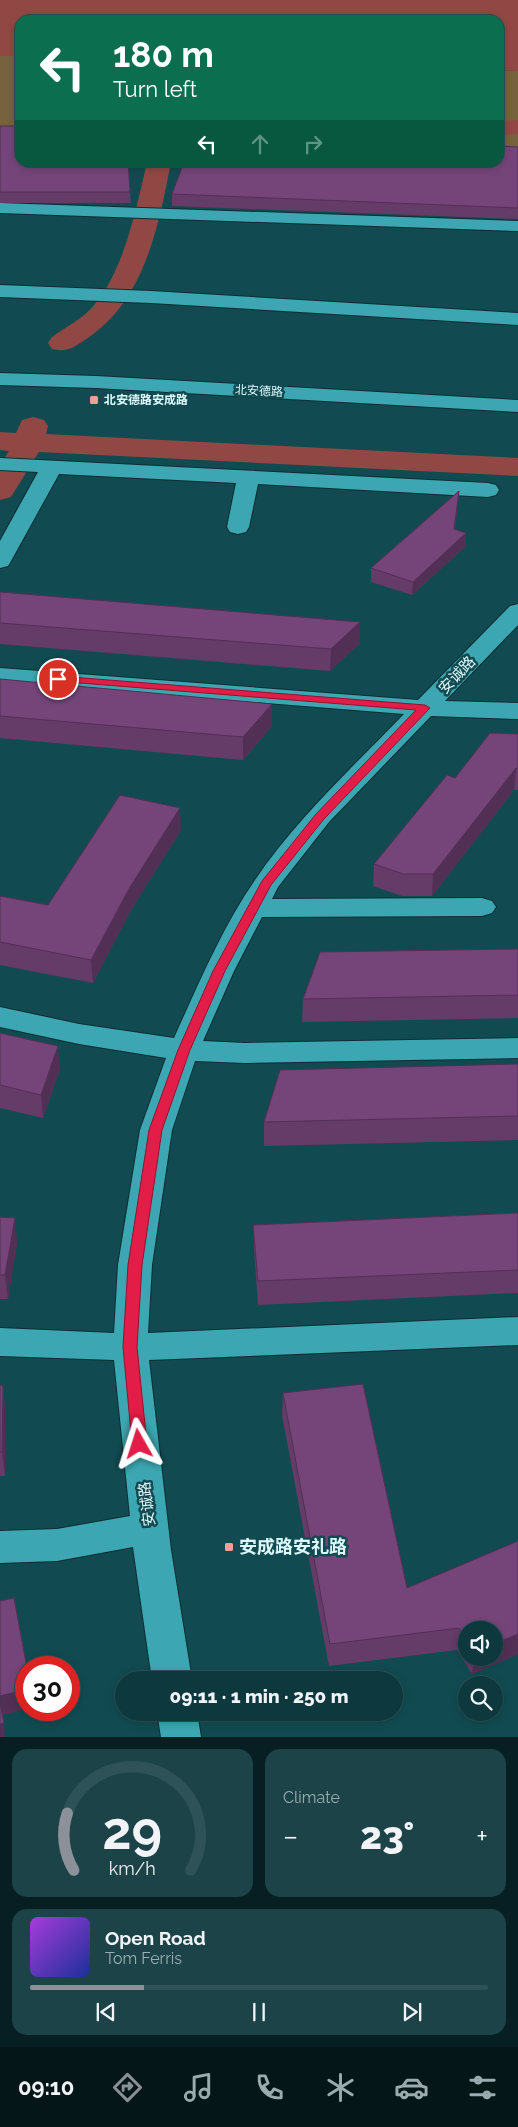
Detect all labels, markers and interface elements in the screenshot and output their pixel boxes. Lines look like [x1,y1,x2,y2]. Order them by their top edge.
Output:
text: 180 m [113,34,214,75]
icon: left [30,35,95,100]
text: Turn left [113,76,197,102]
icon: left [193,130,221,158]
icon: ahead [246,130,274,158]
icon: right [299,130,327,158]
street label: 北安德路 [235,383,283,399]
place label: 北安德路安成路 [104,393,188,407]
marker: 北安德路安成路 [88,394,100,406]
street label: 安诚路 [435,653,479,697]
pin [37,658,79,700]
icon: arrive [44,665,72,693]
position arrow [112,1417,164,1469]
street label: 安诚路 [135,1481,159,1527]
place label: 安成路安礼路 [239,1536,347,1557]
marker: 安成路安礼路 [223,1541,235,1553]
map controls [458,1621,503,1721]
button: sound [458,1621,503,1666]
speed limit sign: 30 [15,1656,80,1721]
button: search [458,1676,503,1721]
text: 09:11 · 1 min · 250 m [170,1685,348,1707]
text: Climate [283,1788,340,1807]
text: 29 [103,1800,162,1861]
text: 23° [360,1813,414,1858]
text: − [283,1820,298,1853]
text: + [476,1820,488,1853]
text: km/h [109,1858,156,1879]
text: Open Road [105,1927,206,1949]
text: Tom Ferris [105,1949,182,1968]
icon: previous [92,1998,120,2026]
icon: pause [245,1998,273,2026]
icon: next [398,1998,426,2026]
icon: directions [110,2070,145,2105]
icon: music [181,2070,216,2105]
icon: phone [252,2070,287,2105]
icon: climate [323,2070,358,2105]
icon: car [394,2070,429,2105]
icon: filters [465,2070,500,2105]
text: 09:10 [18,2074,74,2100]

